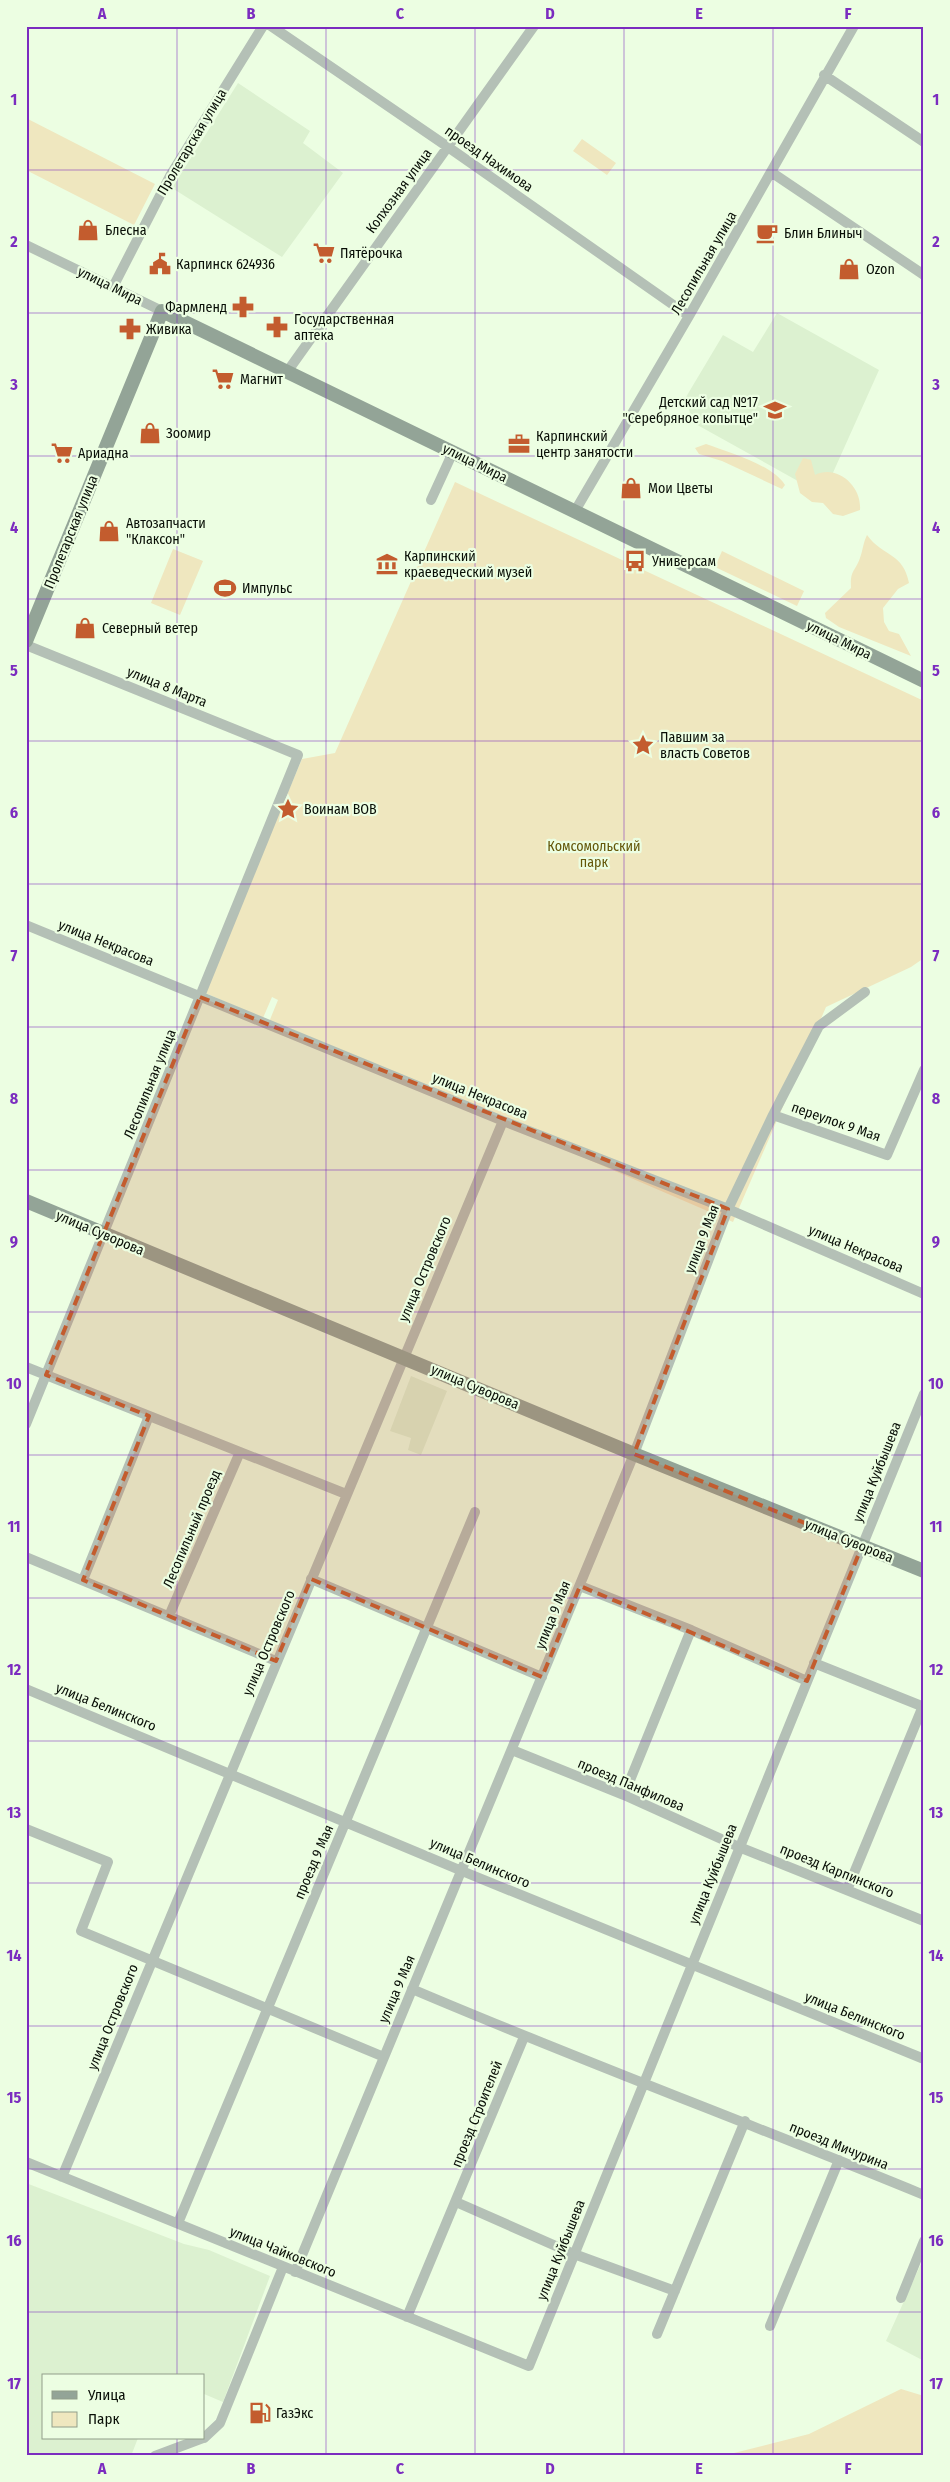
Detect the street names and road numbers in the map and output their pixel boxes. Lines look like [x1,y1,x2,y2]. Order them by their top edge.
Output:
street label: Пролетарская улица [154,86,230,198]
street label: проезд Нахимова [442,122,537,196]
street label: Колхозная улица [363,145,436,237]
street label: Лесопильная улица [668,208,741,318]
street label: улица Мира [75,263,145,309]
street label: улица Мира [440,440,510,486]
street label: Пролетарская улица [40,473,102,591]
street label: улица Мира [804,617,874,663]
street label: улица 8 Марта [125,663,210,711]
street label: улица Некрасова [56,916,156,970]
street label: Лесопильная улица [120,1027,180,1141]
street label: улица Некрасова [430,1069,530,1123]
street label: переулок 9 Мая [789,1099,883,1145]
street label: улица 9 Мая [681,1202,723,1276]
street label: улица Суворова [53,1207,147,1259]
street label: улица Островского [395,1214,455,1324]
street label: улица Некрасова [806,1221,906,1277]
street label: улица Суворова [428,1361,522,1413]
street label: улица Куйбышева [849,1419,905,1525]
street label: Лесопильный проезд [159,1468,225,1590]
street label: улица Суворова [802,1516,896,1567]
street label: улица 9 Мая [532,1578,574,1652]
street label: улица Островского [239,1588,299,1698]
street label: улица Белинского [53,1679,159,1735]
street label: проезд Панфилова [575,1755,687,1815]
street label: улица Куйбышева [685,1821,741,1927]
street label: проезд 9 Мая [291,1822,337,1902]
street label: улица Белинского [427,1834,533,1892]
street label: проезд Карпинского [777,1840,897,1902]
street label: улица 9 Мая [375,1952,419,2026]
street label: улица Островского [84,1961,142,2073]
street label: улица Белинского [802,1988,908,2044]
street label: проезд Строителей [448,2058,506,2170]
street label: проезд Мичурина [787,2118,891,2174]
street label: улица Куйбышева [533,2197,589,2303]
street label: улица Чайковского [227,2223,339,2281]

